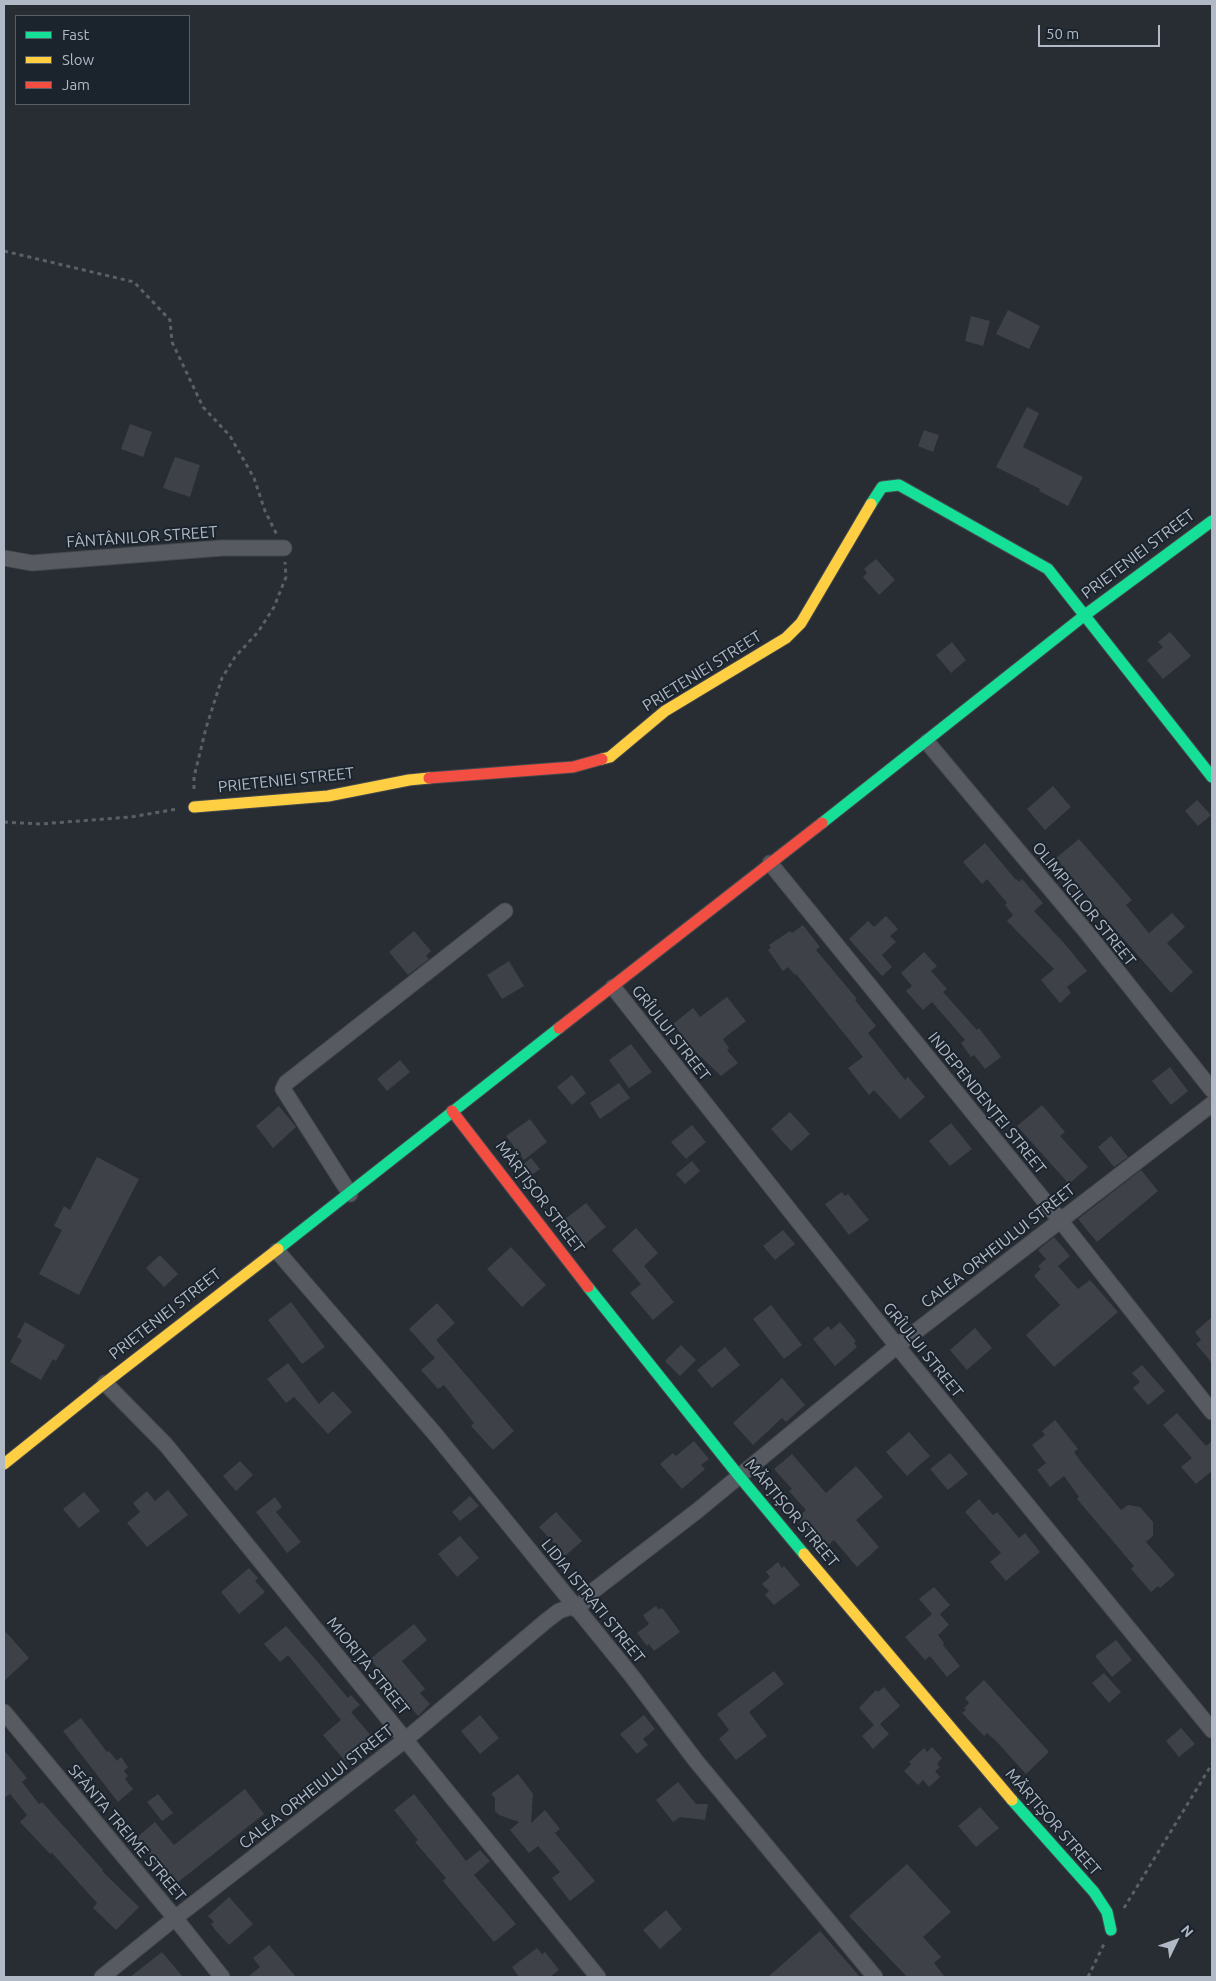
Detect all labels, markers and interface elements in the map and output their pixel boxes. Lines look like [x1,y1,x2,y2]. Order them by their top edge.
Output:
legend [15,15,190,105]
scale bar [1041,15,1164,47]
text: 50 m [1046,25,1079,42]
text: Fast [62,26,89,43]
text: Slow [62,51,94,68]
text: Jam [62,76,90,93]
street label: PRIETENIEI STREET [1078,505,1198,603]
street label: FÂNTÂNILOR STREET [66,522,218,552]
street label: PRIETENIEI STREET [639,627,765,715]
street label: PRIETENIEI STREET [217,763,355,797]
street label: OLIMPICILOR STREET [1028,838,1140,970]
street label: GRÎULUI STREET [628,981,714,1085]
street label: INDEPENDENȚEI STREET [924,1028,1050,1178]
street label: MĂRȚIȘOR STREET [491,1137,589,1257]
street label: CALEA ORHEIULUI STREET [917,1180,1079,1312]
street label: PRIETENIEI STREET [105,1264,225,1364]
street label: GRÎULUI STREET [879,1299,967,1401]
street label: MĂRȚIȘOR STREET [741,1455,843,1571]
street label: LIDIA ISTRATI STREET [537,1535,649,1667]
street label: MIORIȚA STREET [323,1613,413,1719]
street label: CALEA ORHEIULUI STREET [235,1721,397,1853]
street label: SFÂNTA TREIME STREET [64,1761,190,1905]
street label: MĂRȚIȘOR STREET [1001,1764,1105,1880]
north arrow [1151,1916,1201,1966]
text: N [1178,1922,1197,1940]

